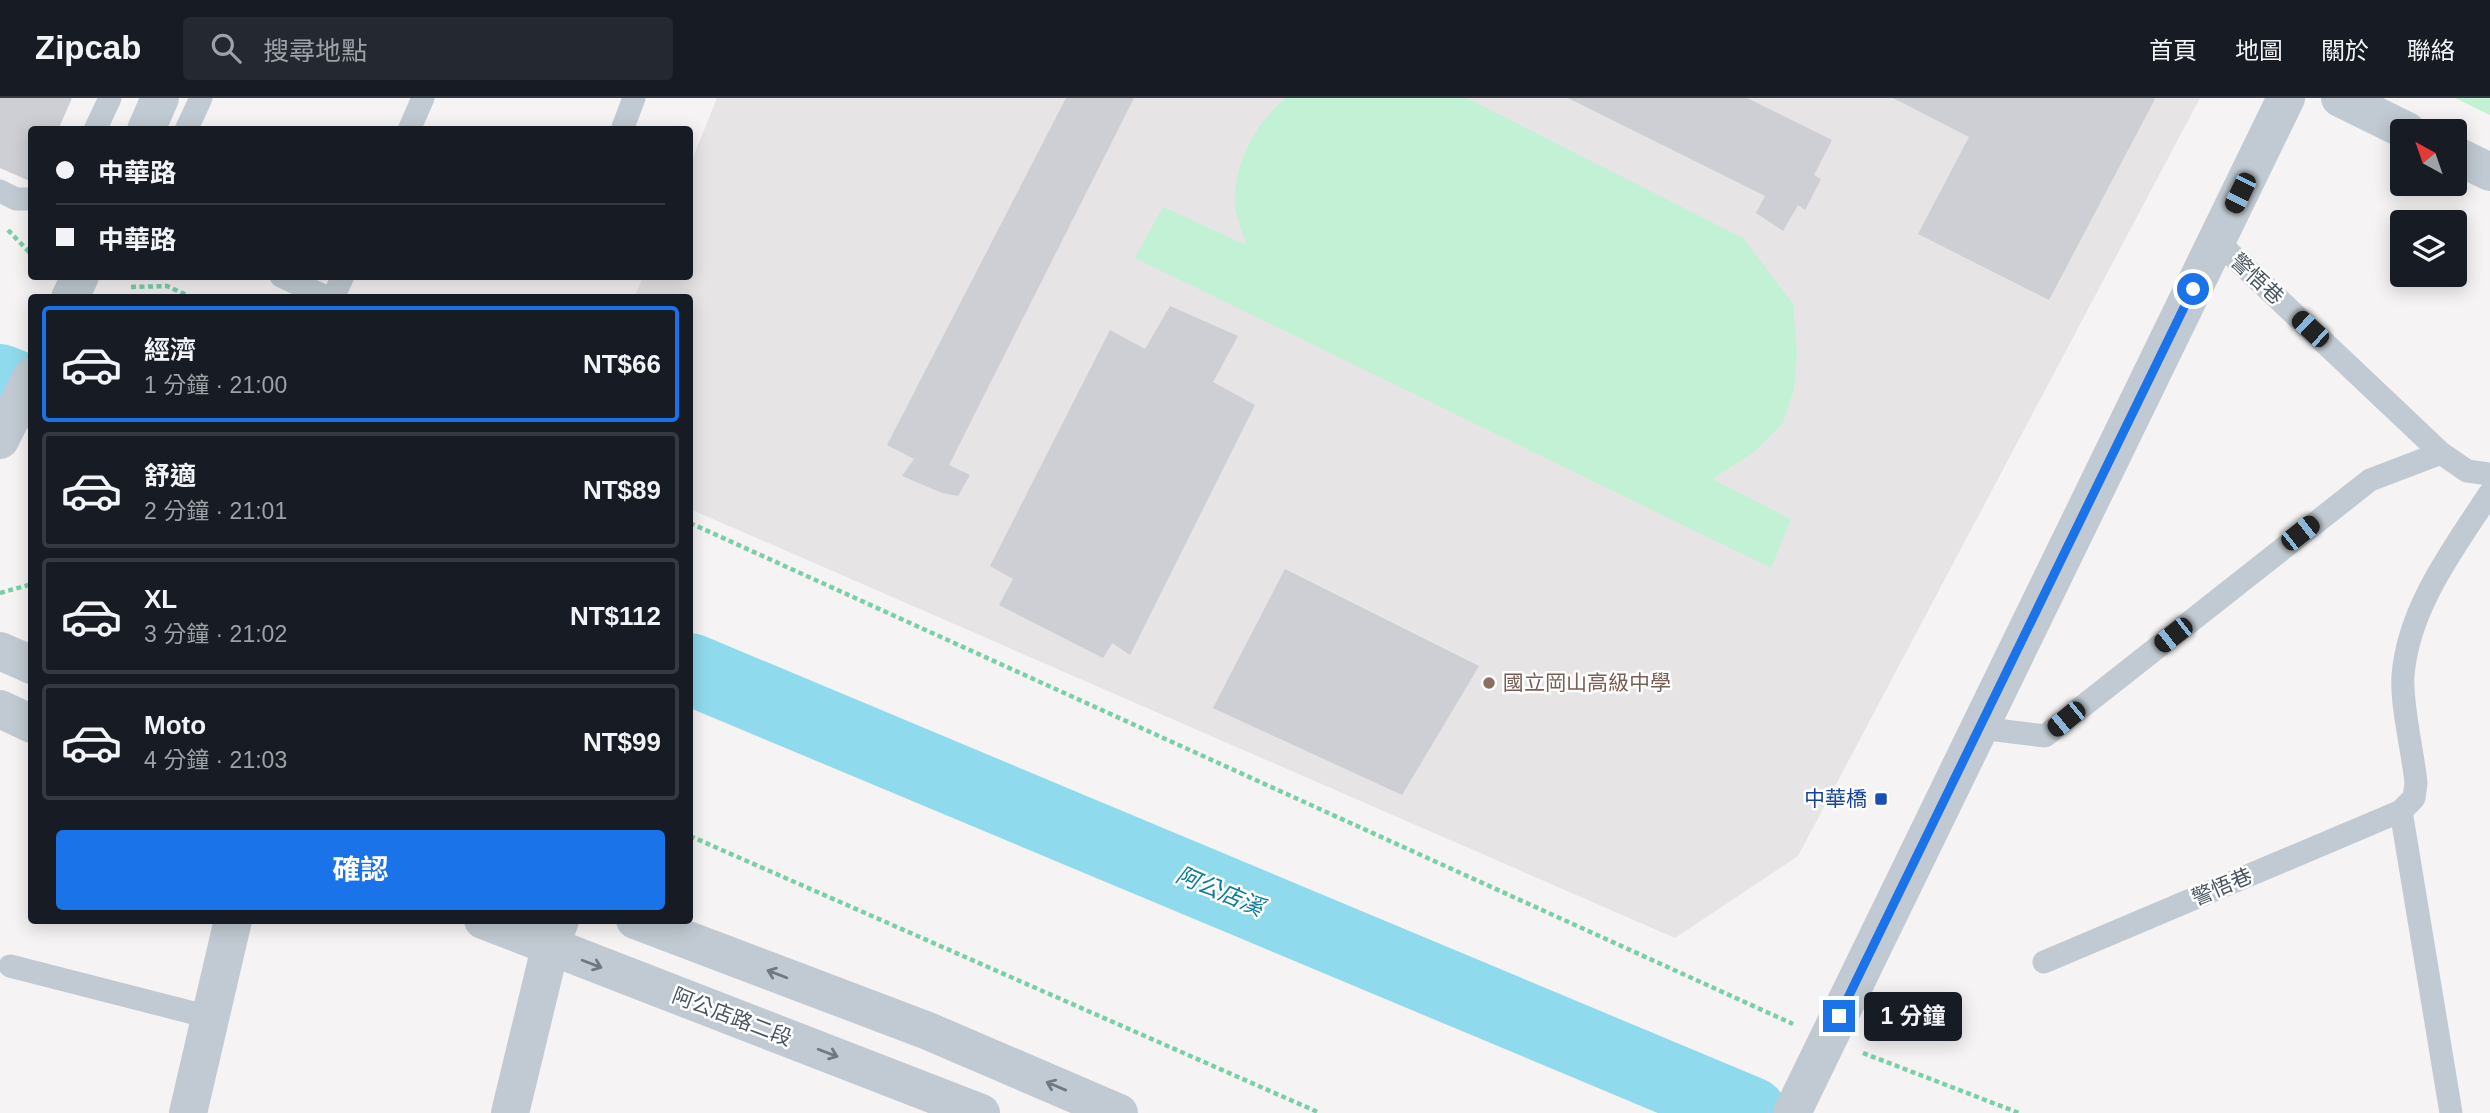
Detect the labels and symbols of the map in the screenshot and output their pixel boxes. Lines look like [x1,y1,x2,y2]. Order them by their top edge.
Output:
north arrow [2390,119,2468,196]
car [2222,170,2259,216]
street label: 警悟巷 [2226,249,2288,309]
route start [2177,273,2209,305]
car [2288,307,2333,351]
car [2277,512,2324,554]
car [2150,614,2197,656]
place label: 國立岡山高級中學 [1503,671,1671,694]
marker: 國立岡山高級中學 [1481,675,1497,691]
car [2044,698,2089,740]
place label: 中華橋 [1804,787,1867,810]
marker: 中華橋 [1873,791,1889,807]
water label: 阿公店溪 [1173,861,1270,922]
street label: 警悟巷 [2188,864,2255,909]
one-way arrow [581,959,603,971]
one-way arrow [767,967,789,979]
street label: 阿公店路二段 [669,983,795,1050]
callout: 1 分鐘 [1864,992,1962,1040]
route end [1823,1000,1855,1032]
one-way arrow [816,1048,838,1060]
one-way arrow [1046,1079,1068,1092]

